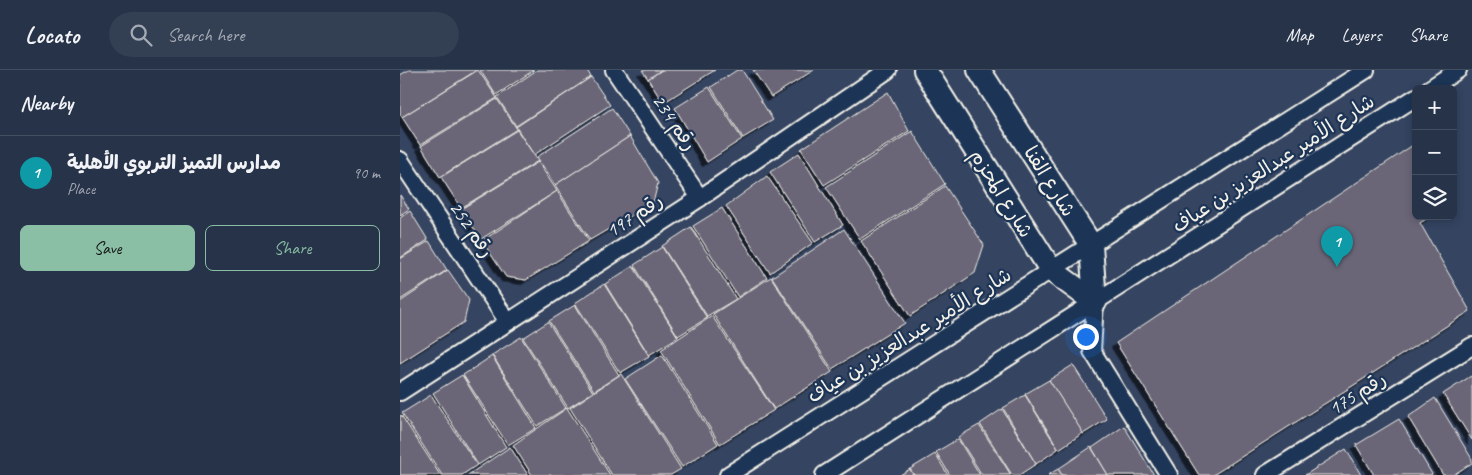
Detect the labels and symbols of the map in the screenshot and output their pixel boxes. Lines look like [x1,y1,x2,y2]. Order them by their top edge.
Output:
street label: شارع الأمير عبدالعزيز بن عياف [1167,88,1380,239]
street label: رقم 234 [645,89,703,157]
street label: شارع القنا [1017,141,1081,222]
street label: شارع المحزم [963,144,1039,243]
street label: رقم 197 [601,188,669,245]
street label: رقم 252 [442,196,500,264]
pin: 1 [1321,226,1353,267]
street label: شارع الأمير عبدالعزيز بن عياف [802,261,1017,410]
your location [1073,324,1099,350]
street label: رقم 175 [1324,366,1392,422]

